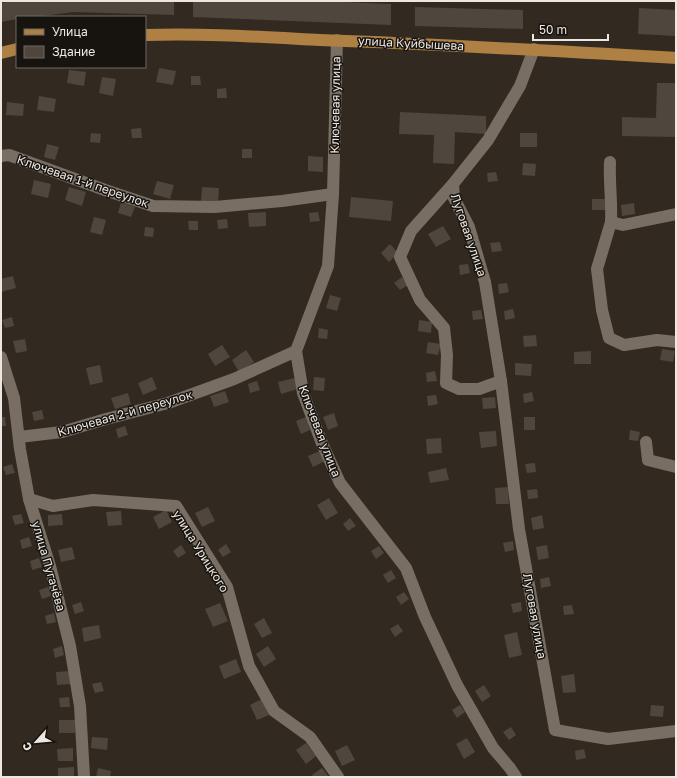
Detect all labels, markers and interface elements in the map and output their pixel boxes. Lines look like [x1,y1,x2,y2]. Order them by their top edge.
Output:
legend [16,16,146,68]
scale bar [533,16,608,42]
text: 50 m [539,22,567,37]
text: Улица [52,24,88,39]
street label: улица Куйбышева [358,33,464,53]
text: Здание [52,44,95,59]
street label: Ключевая улица [327,56,343,154]
street label: Ключевая 1-й переулок [15,151,151,211]
street label: Луговая улица [448,192,490,278]
street label: Ключевая улица [296,383,344,479]
street label: Ключевая 2-й переулок [56,387,194,439]
street label: улица Урицкого [170,507,232,595]
street label: улица Пугачёва [29,519,69,613]
street label: Луговая улица [520,572,550,660]
north arrow [16,722,56,762]
text: С [19,740,34,753]

